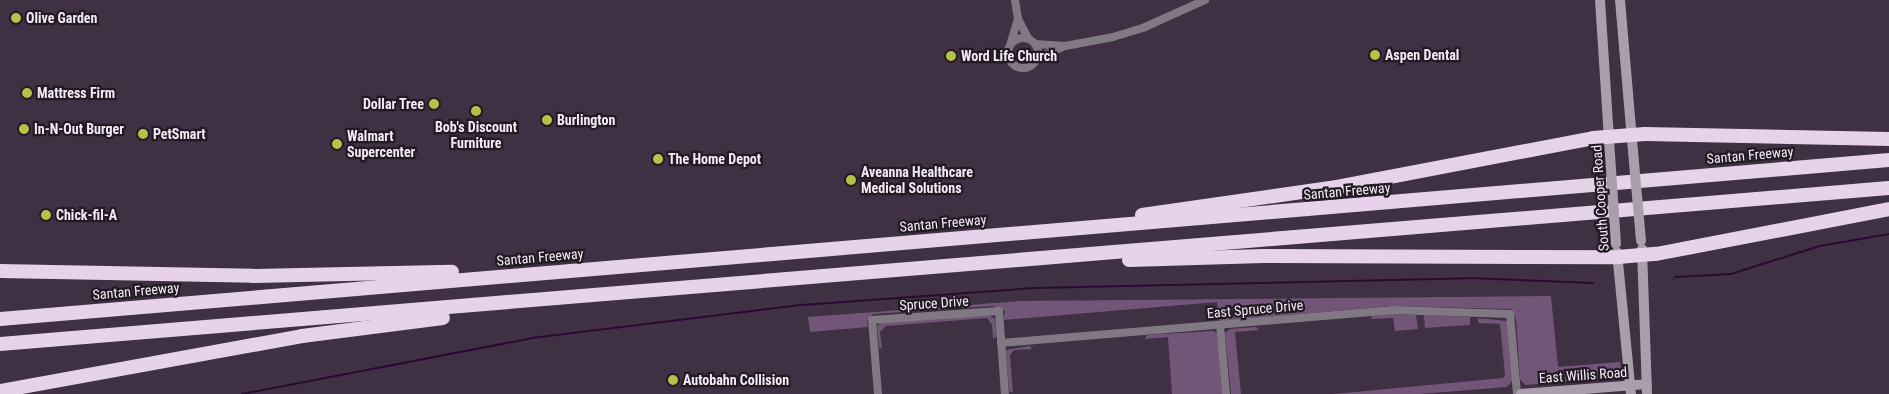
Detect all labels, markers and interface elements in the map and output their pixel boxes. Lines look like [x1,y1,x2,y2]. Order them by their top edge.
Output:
place label: Olive Garden [26,10,97,26]
marker: Olive Garden [10,12,22,24]
place label: Aspen Dental [1385,47,1459,63]
place label: Word Life Church [961,48,1057,64]
marker: Aspen Dental [1369,49,1381,61]
marker: Word Life Church [945,50,957,62]
place label: Mattress Firm [37,85,115,101]
marker: Mattress Firm [21,87,33,99]
place label: Dollar Tree [363,96,424,112]
marker: Dollar Tree [428,98,440,110]
marker: Bob's Discount Furniture [470,105,482,117]
place label: Burlington [557,112,615,128]
marker: Burlington [541,114,553,126]
place label: Bob's Discount Furniture [435,119,517,152]
place label: In-N-Out Burger [34,121,124,137]
marker: In-N-Out Burger [18,123,30,135]
place label: PetSmart [153,126,206,142]
marker: PetSmart [137,128,149,140]
place label: Walmart Supercenter [347,128,415,160]
marker: Walmart Supercenter [331,138,343,150]
street label: Santan Freeway [1706,143,1794,167]
street label: South Cooper Road [1588,144,1612,252]
place label: The Home Depot [668,151,761,167]
marker: The Home Depot [652,153,664,165]
place label: Aveanna Healthcare Medical Solutions [861,164,973,196]
marker: Aveanna Healthcare Medical Solutions [845,174,857,186]
street label: Santan Freeway [1303,179,1391,203]
place label: Chick-fil-A [56,207,117,223]
marker: Chick-fil-A [40,209,52,221]
street label: Santan Freeway [899,211,987,235]
street label: Santan Freeway [496,245,584,269]
street label: Santan Freeway [92,279,180,303]
street label: Spruce Drive [899,292,969,314]
street label: East Spruce Drive [1206,296,1304,322]
street label: East Willis Road [1538,364,1628,386]
place label: Autobahn Collision [683,372,789,388]
marker: Autobahn Collision [667,374,679,386]

